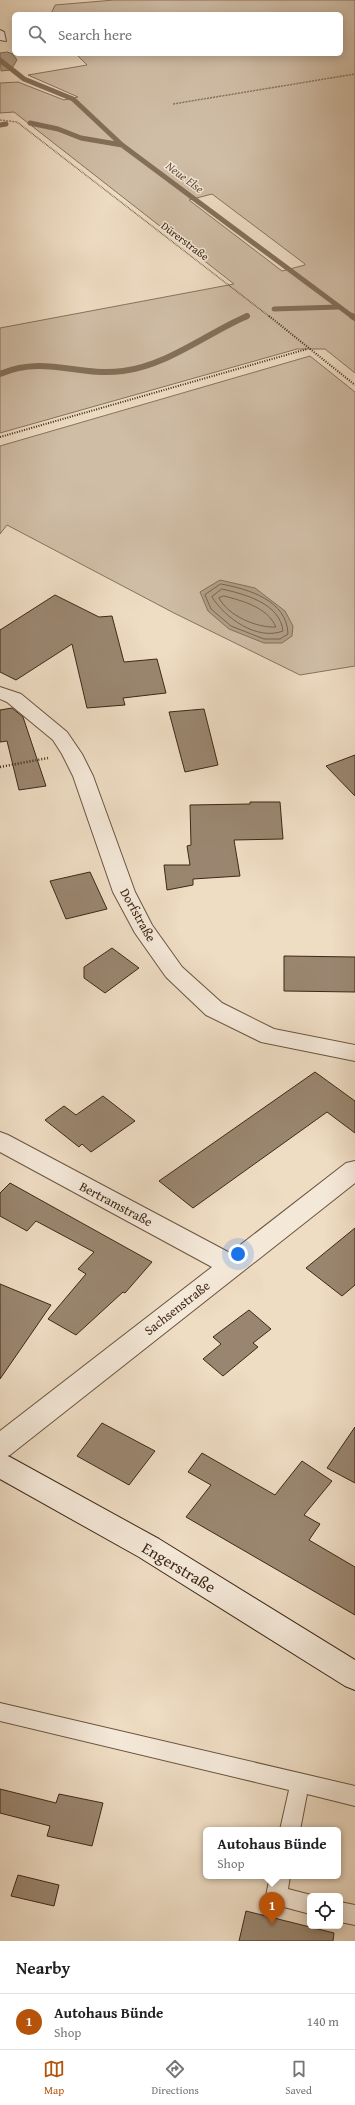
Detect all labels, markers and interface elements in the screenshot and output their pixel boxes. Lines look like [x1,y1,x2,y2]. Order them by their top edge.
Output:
search box [12,12,343,56]
icon: search [26,23,48,45]
text: Search here [58,24,132,45]
water label: Neue Else [163,157,208,197]
street label: Dürerstraße [158,218,212,264]
street label: Dorfstraße [115,885,161,945]
street label: Bertramstraße [76,1177,156,1231]
your location [228,1244,248,1264]
street label: Sachsenstraße [140,1276,214,1340]
street label: Engerstraße [138,1536,220,1598]
popup [203,1827,341,1879]
text: Autohaus Bünde [217,1833,327,1854]
text: Shop [217,1854,245,1873]
pin: 1 [259,1892,285,1925]
map controls [307,1893,343,1929]
button: locate [307,1893,343,1929]
text: Nearby [16,1955,70,1980]
text: Autohaus Bünde [54,2002,163,2023]
text: 1 [26,2012,32,2031]
text: 140 m [307,2012,339,2031]
text: Shop [54,2023,81,2042]
tab: Map [43,2058,65,2098]
tab: Directions [152,2058,199,2098]
tab: Saved [285,2058,312,2098]

